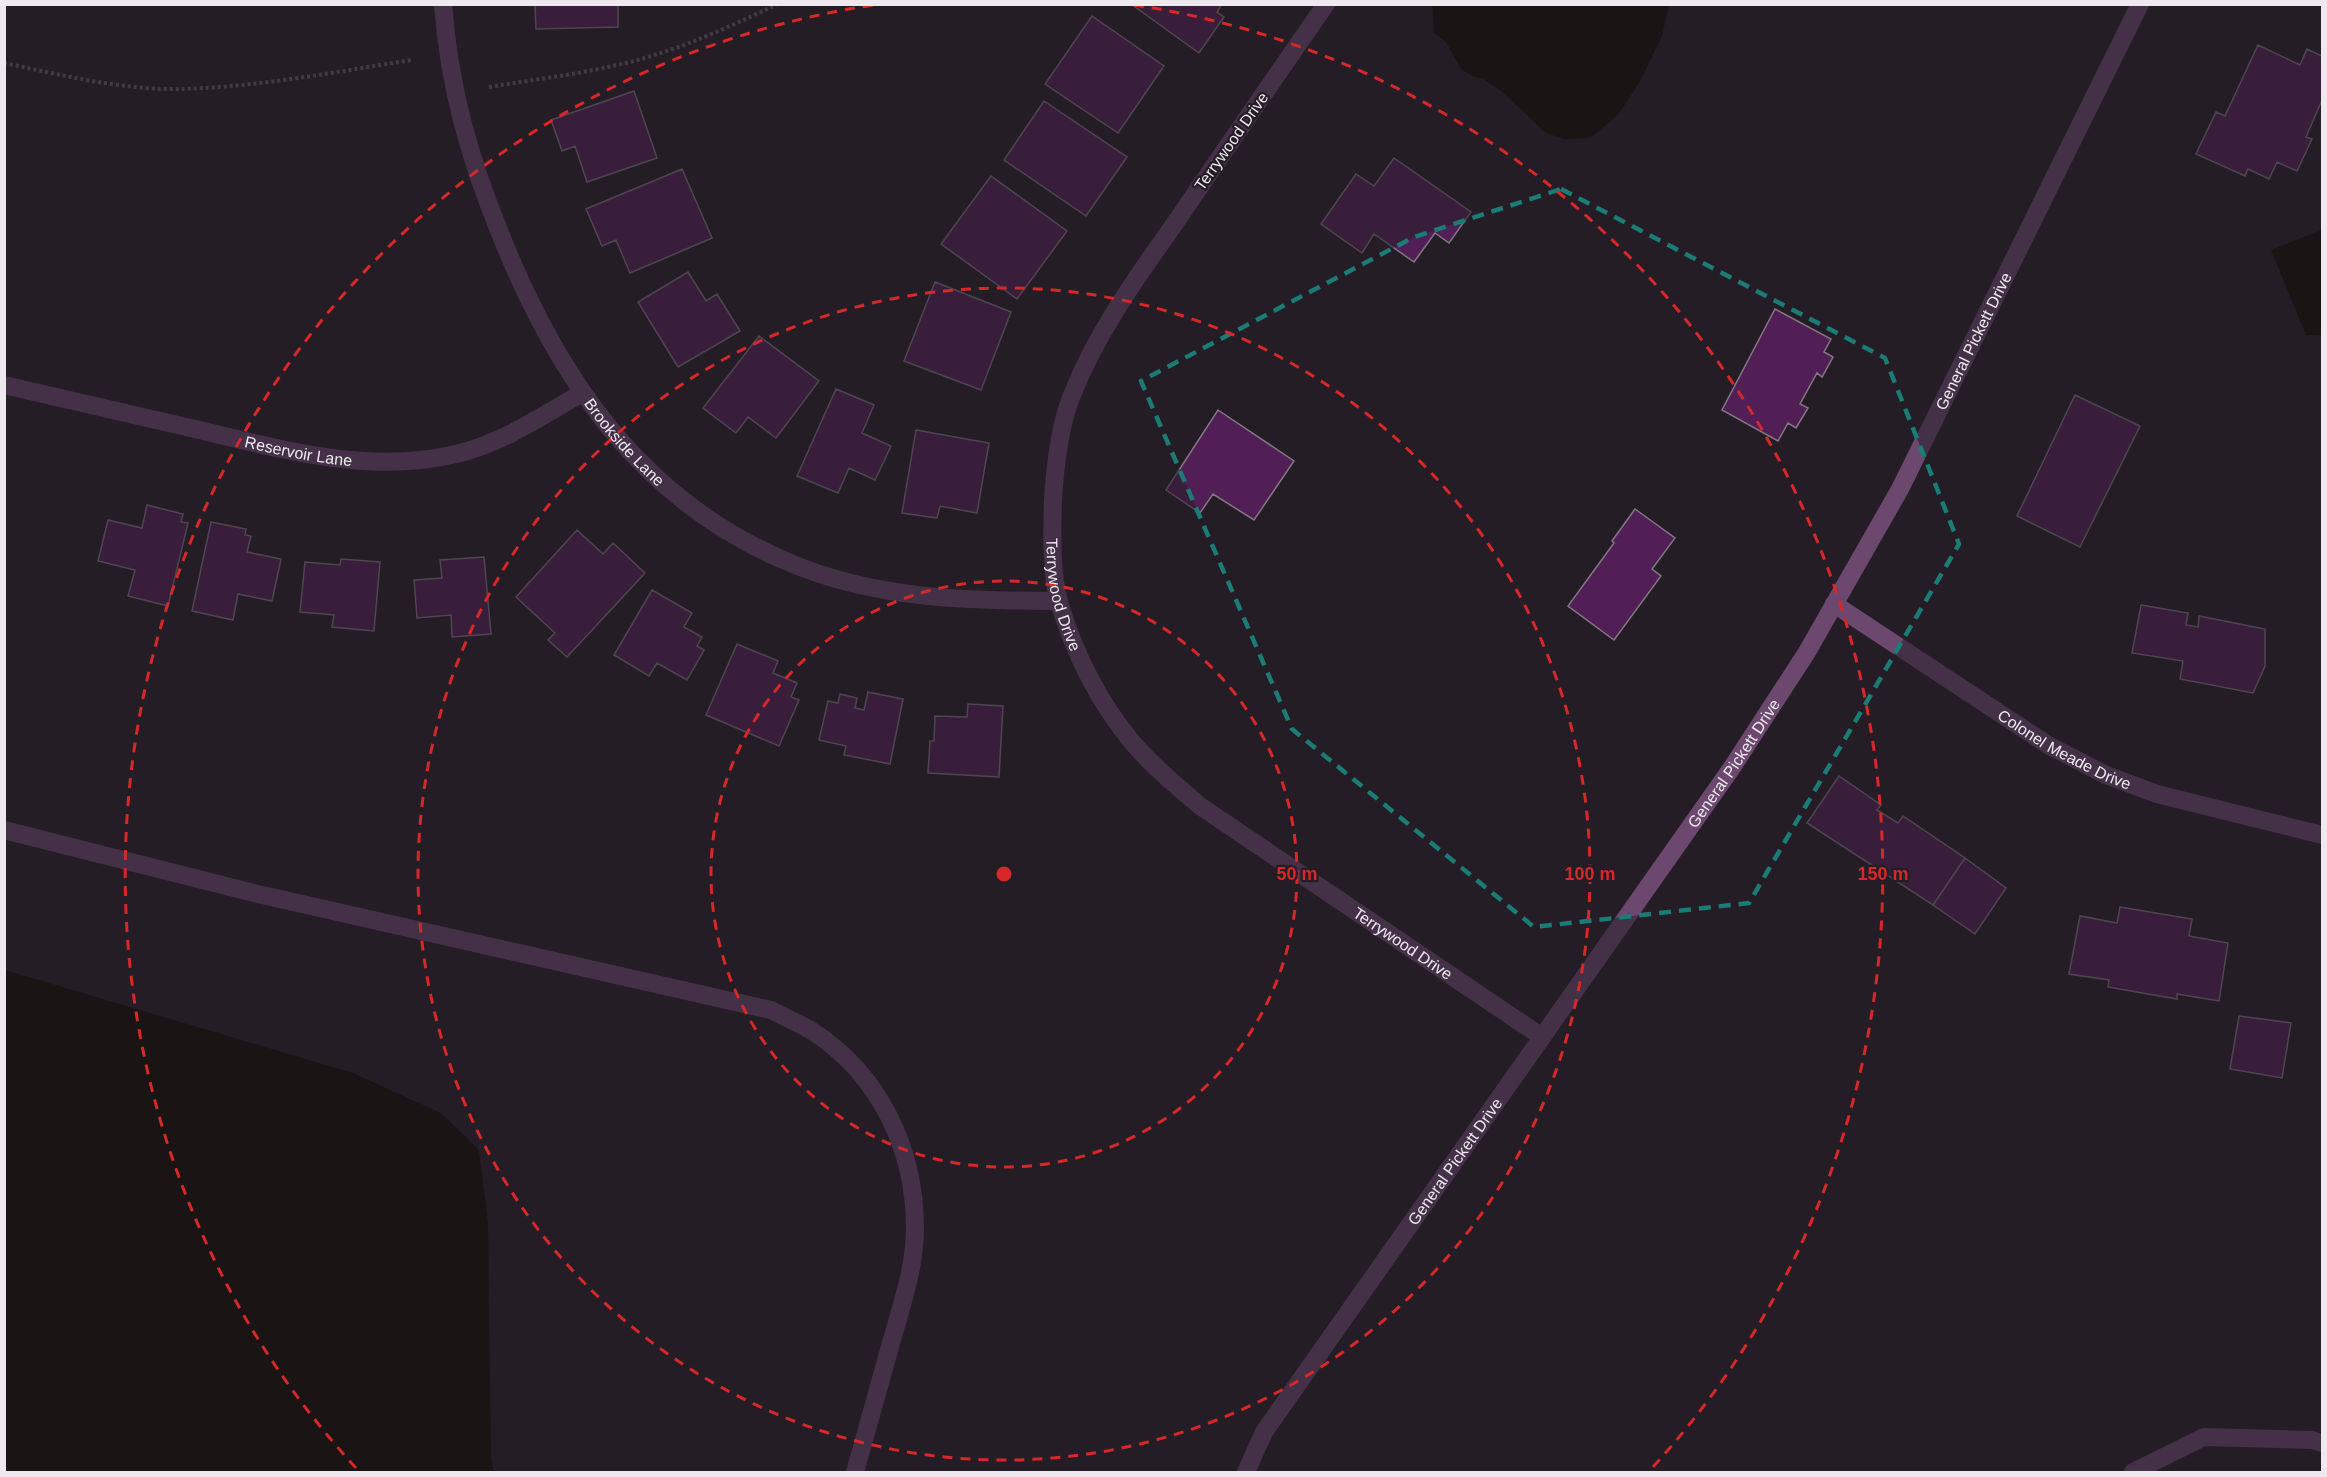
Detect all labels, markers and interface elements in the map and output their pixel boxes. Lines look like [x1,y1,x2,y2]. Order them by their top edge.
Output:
street label: Terrywood Drive [1191,89,1272,194]
street label: General Pickett Drive [1932,270,2015,413]
street label: Brookside Lane [581,395,668,490]
street label: Reservoir Lane [243,433,353,469]
street label: Terrywood Drive [1043,538,1084,654]
street label: General Pickett Drive [1684,696,1783,831]
street label: Colonel Meade Drive [1995,706,2133,793]
centre of rings [994,864,1014,884]
text: 50 m [1276,864,1318,884]
text: 100 m [1564,864,1616,884]
text: 150 m [1857,864,1909,884]
street label: Terrywood Drive [1350,904,1455,983]
street label: General Pickett Drive [1405,1095,1506,1228]

